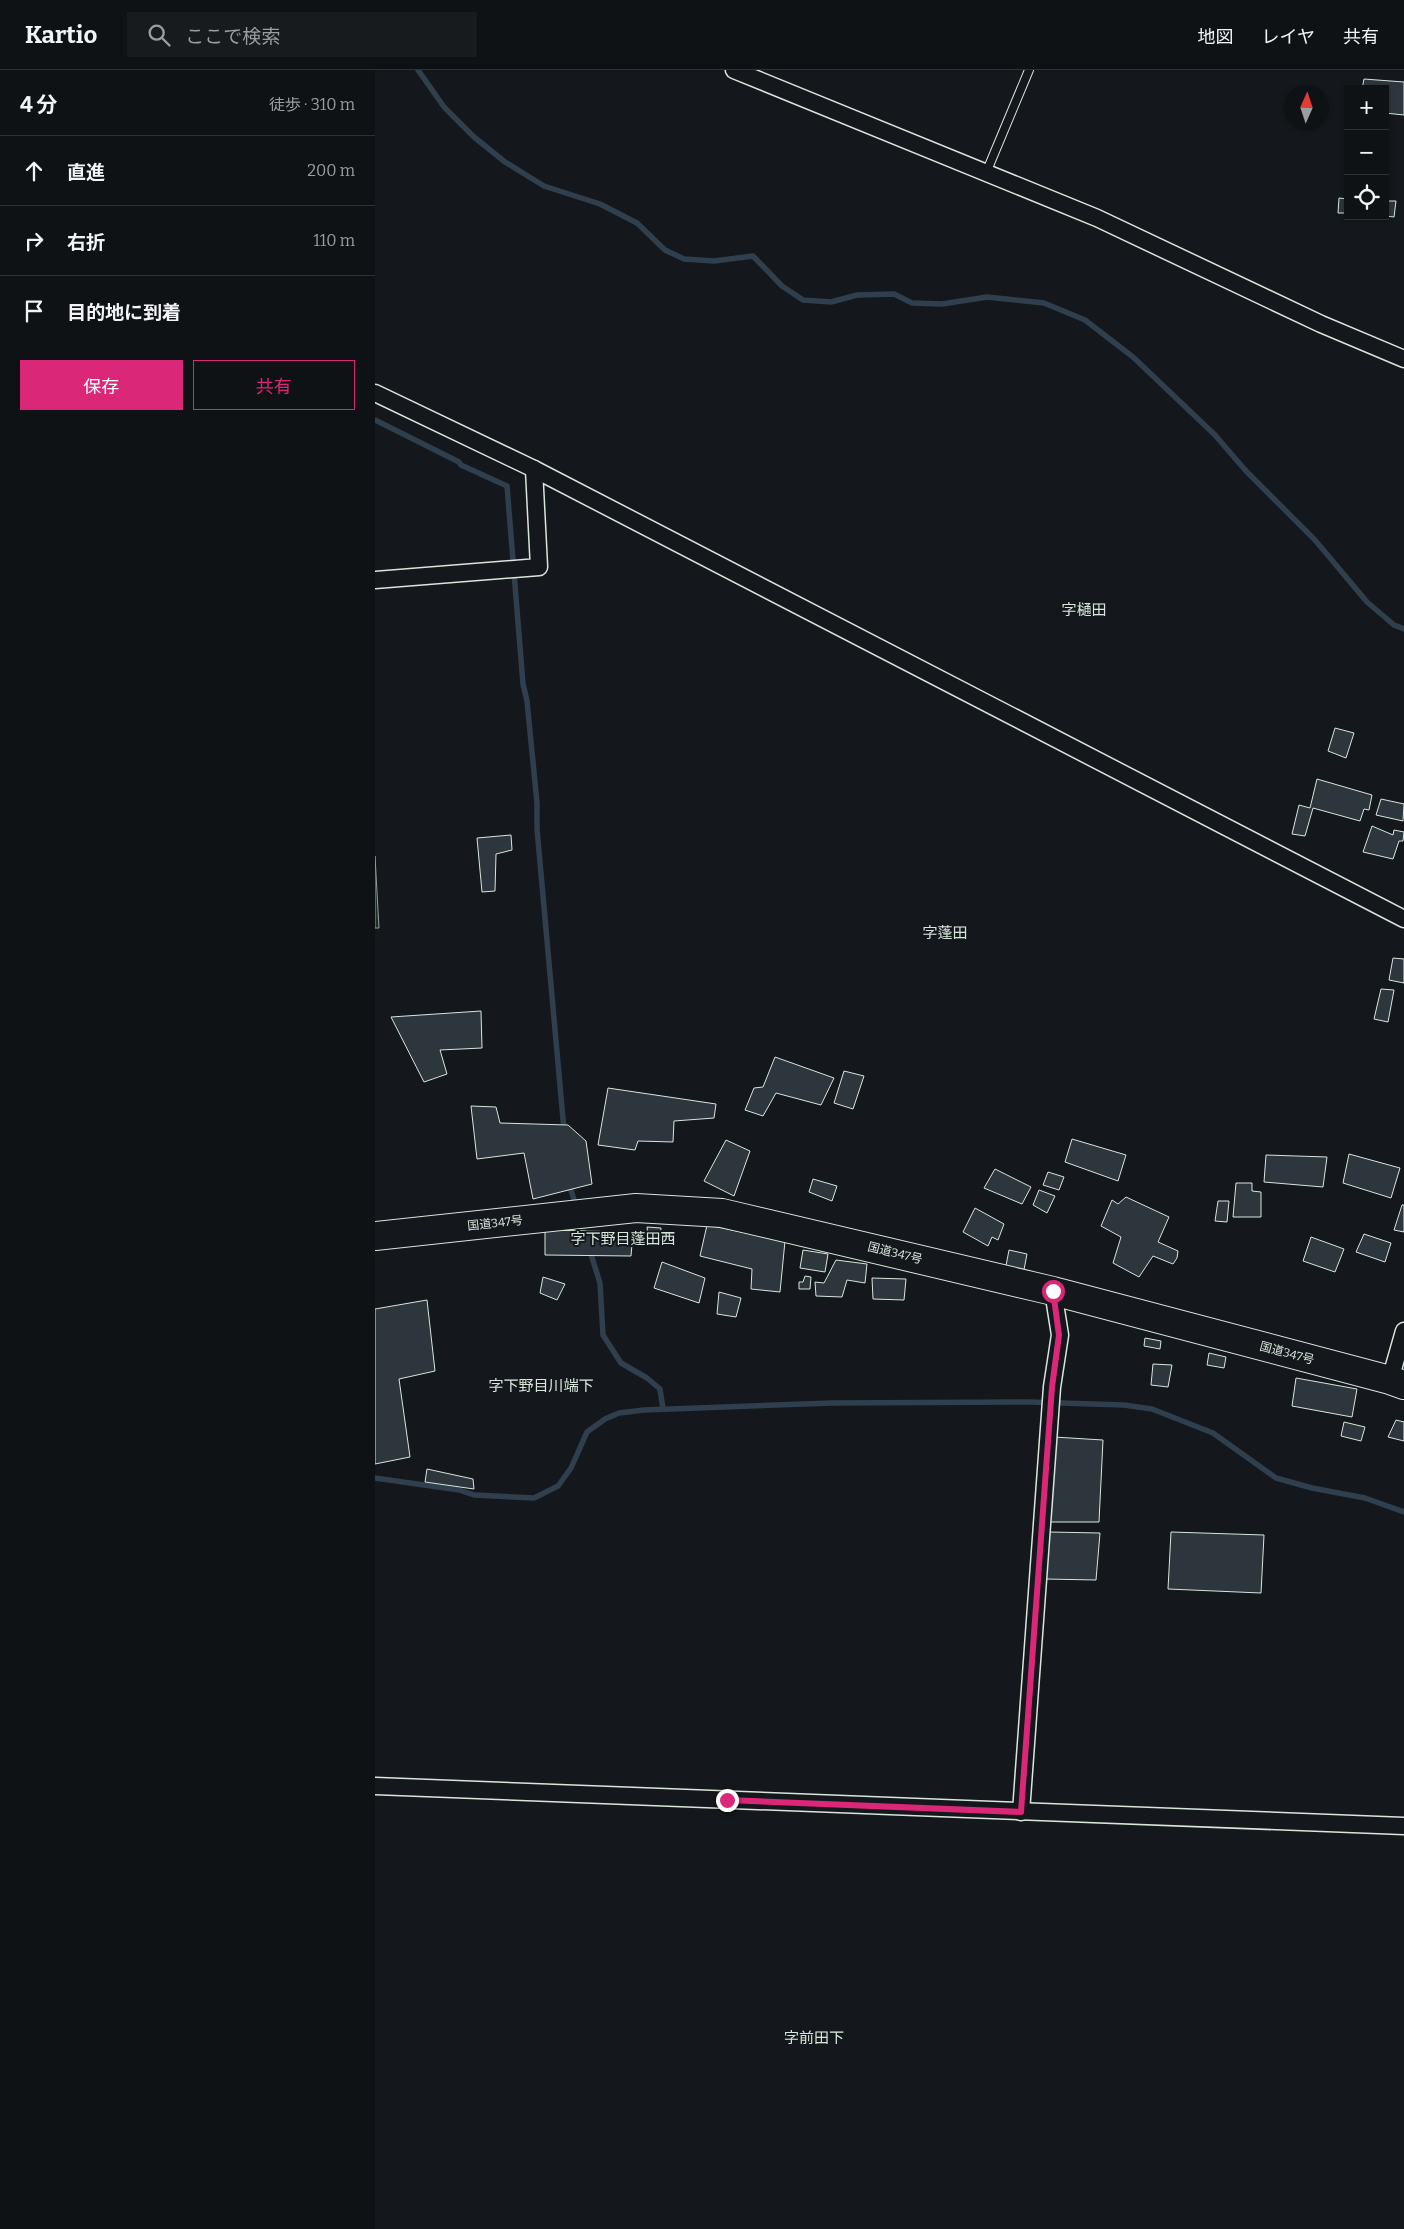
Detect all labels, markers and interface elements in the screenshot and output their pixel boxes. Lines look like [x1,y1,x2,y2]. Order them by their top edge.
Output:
search box [127,12,477,57]
text: Kartio [25,21,97,49]
icon: search [145,21,173,49]
text: ここで検索 [185,25,280,48]
text: 地図 [1198,26,1234,48]
text: レイヤ [1262,26,1315,48]
text: 共有 [1343,26,1379,48]
north arrow [1284,85,1329,130]
map controls [1344,85,1389,220]
button: + [1344,85,1389,130]
text: 4 分 [20,92,58,118]
text: 徒歩 · 310 m [269,95,355,114]
button: − [1344,130,1389,175]
icon: ahead [20,157,48,185]
text: 直進 [67,161,105,184]
text: 200 m [307,161,355,180]
button: locate [1344,175,1389,220]
icon: right [20,227,48,255]
text: 右折 [67,231,105,254]
text: 110 m [313,231,355,250]
icon: arrive [20,297,48,325]
text: 目的地に到着 [67,301,181,324]
button: 保存 [20,360,183,410]
button: 共有 [193,360,355,410]
district label: 字樋田 [1061,601,1107,619]
district label: 字蓬田 [922,924,968,942]
street label: 国道347号 [467,1213,523,1233]
district label: 字下野目蓬田西 [570,1230,676,1248]
street label: 国道347号 [866,1239,924,1267]
route start [1042,1280,1065,1303]
street label: 国道347号 [1258,1339,1316,1367]
district label: 字下野目川端下 [488,1377,594,1395]
route end [716,1789,739,1812]
district label: 字前田下 [784,2029,844,2047]

